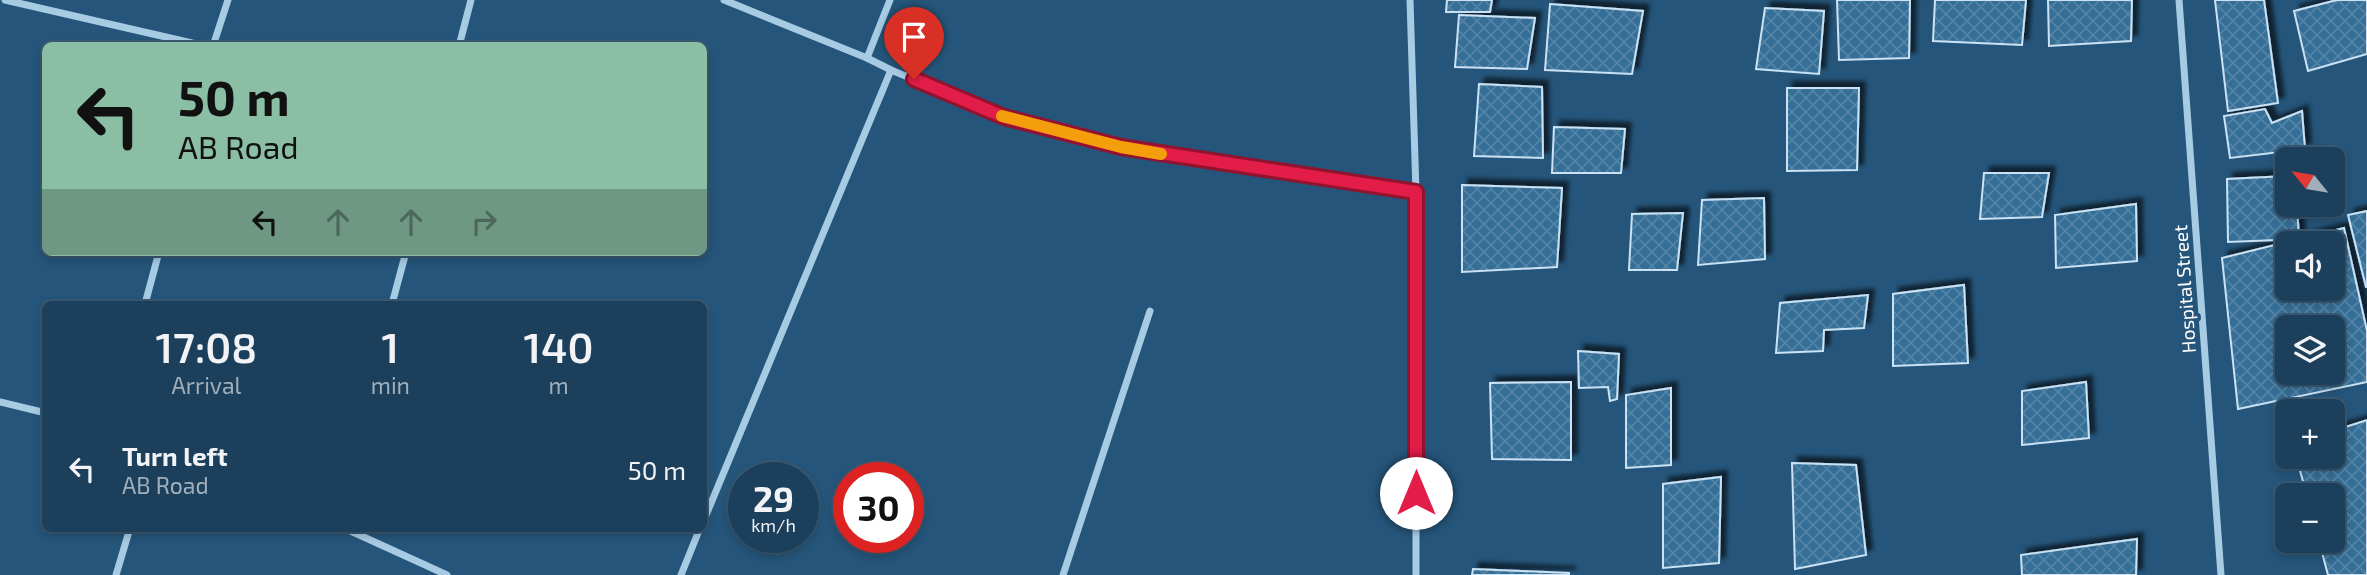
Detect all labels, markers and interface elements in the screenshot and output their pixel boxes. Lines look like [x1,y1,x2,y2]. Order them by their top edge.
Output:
pin [884,7,944,79]
icon: arrive [895,18,933,56]
text: 50 m [178,67,290,126]
icon: left [63,70,154,161]
text: AB Road [178,127,299,165]
north arrow [2275,147,2345,217]
map controls [2275,147,2345,553]
icon: left [246,203,284,241]
icon: ahead [319,203,357,241]
icon: ahead [392,203,430,241]
icon: right [465,203,503,241]
street label: Hospital Street [2168,224,2200,354]
button: sound [2275,231,2345,301]
button: layers [2275,315,2345,385]
text: 17:08 [156,321,257,371]
text: 1 [382,321,399,371]
text: 140 [524,321,593,371]
text: Arrival [171,371,241,399]
text: min [371,371,410,399]
text: m [548,371,569,399]
button: + [2275,399,2345,469]
text: Turn left [122,440,228,471]
icon: left [63,450,101,488]
text: 50 m [628,454,686,485]
position arrow [1379,456,1453,530]
speed limit sign: 30 [833,462,924,553]
text: AB Road [122,471,209,499]
text: 29 [753,477,794,519]
button: − [2275,483,2345,553]
text: km/h [751,514,796,536]

